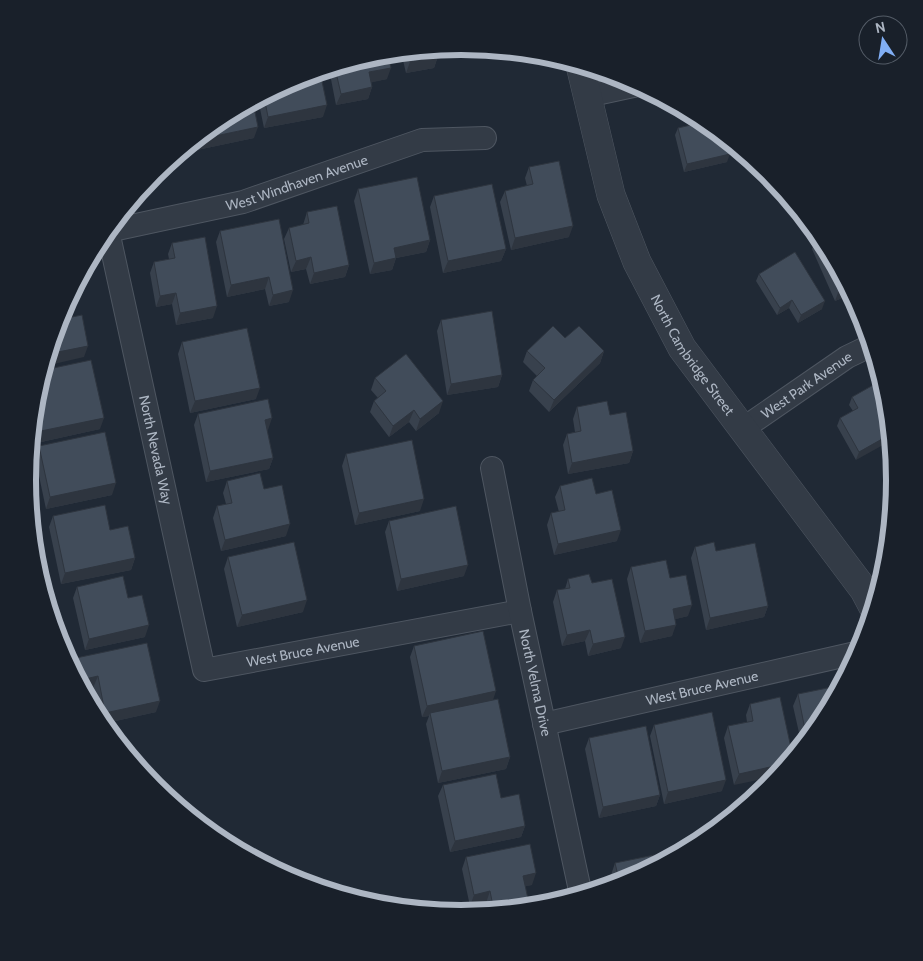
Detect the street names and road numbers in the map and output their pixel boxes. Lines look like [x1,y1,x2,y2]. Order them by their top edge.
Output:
street label: West Windhaven Avenue [224,151,370,214]
street label: North Cambridge Street [647,291,739,419]
street label: West Park Avenue [758,347,855,422]
street label: North Nevada Way [135,393,177,506]
street label: North Velma Drive [515,627,556,738]
street label: West Bruce Avenue [245,632,361,671]
street label: West Bruce Avenue [644,667,760,710]

